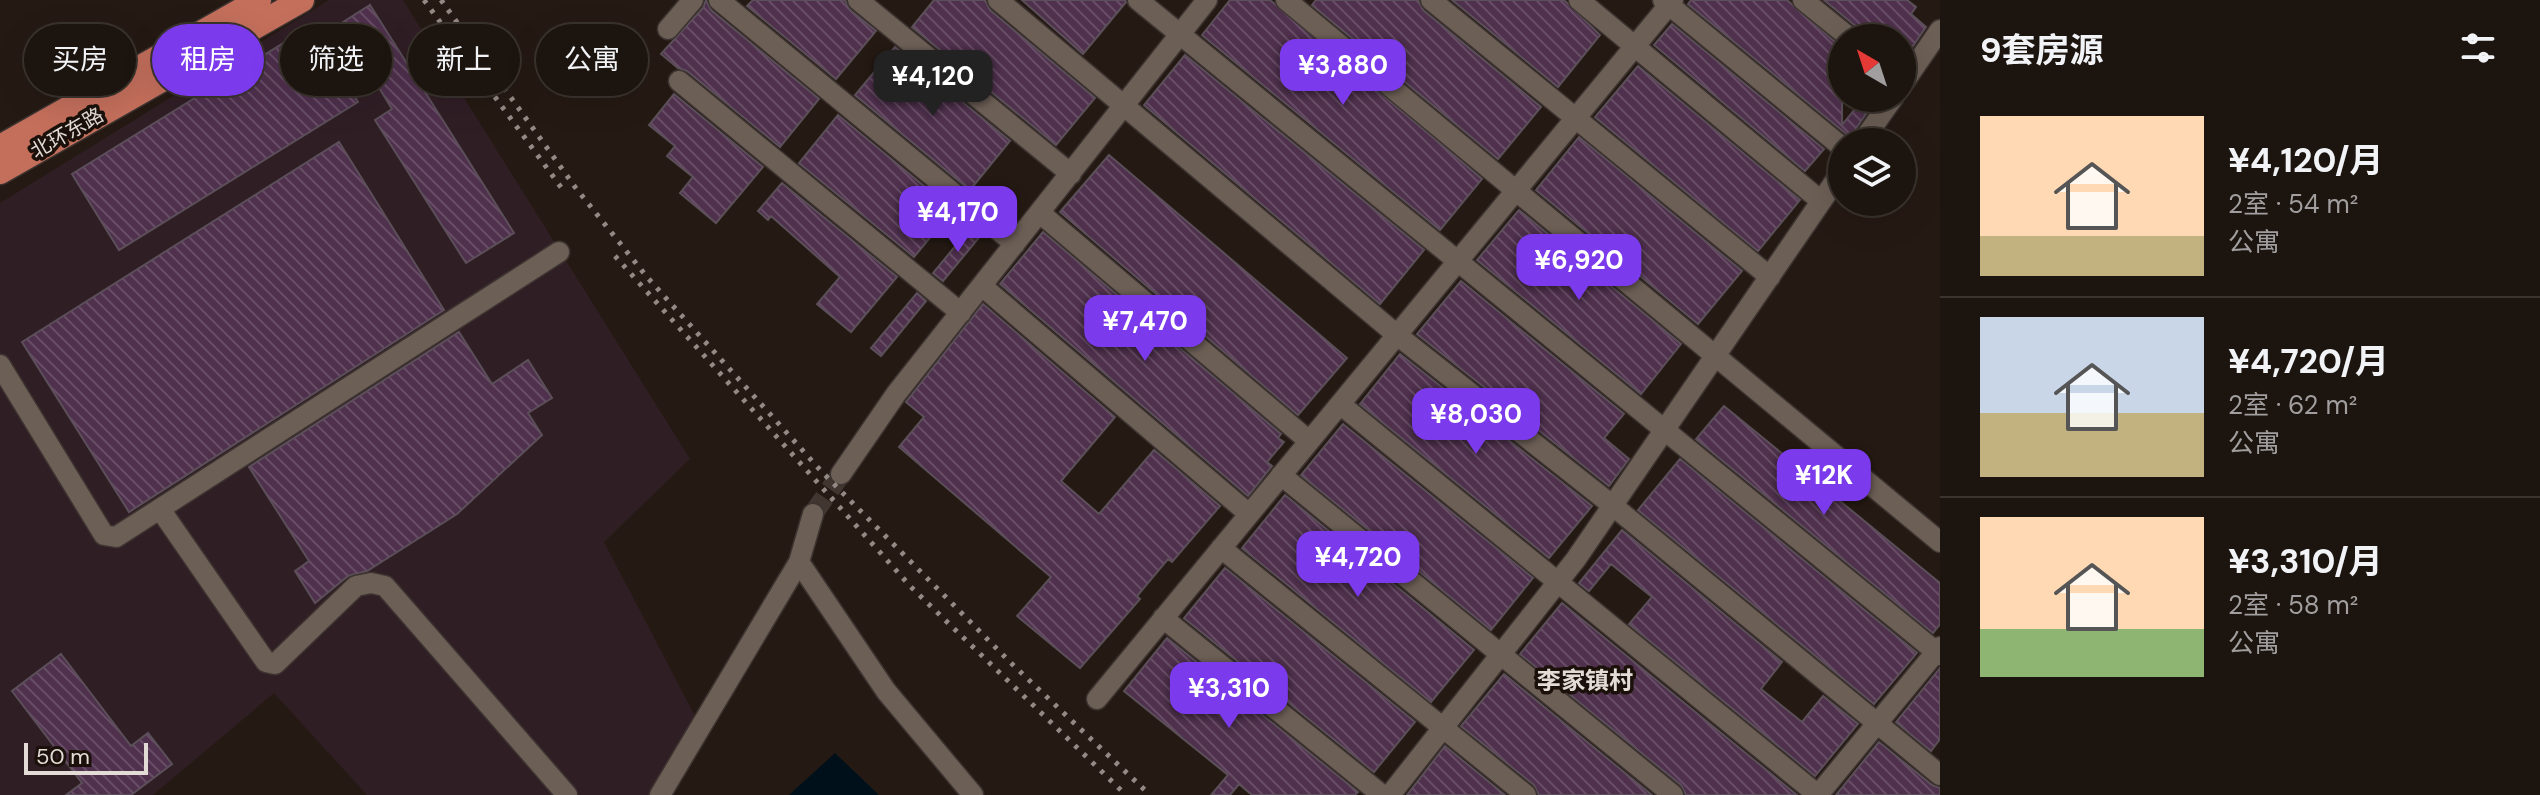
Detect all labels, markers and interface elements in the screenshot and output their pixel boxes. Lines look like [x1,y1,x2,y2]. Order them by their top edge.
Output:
chip: 买房 [24,24,136,96]
chip: 租房 [152,24,264,96]
chip: 筛选 [280,24,392,96]
chip: 新上 [408,24,520,96]
chip: 公寓 [536,24,648,96]
north arrow [1828,24,1916,112]
map controls [1828,24,1916,216]
icon: filters [2456,26,2500,70]
text: 9套房源 [1980,28,2104,73]
pin: ¥3,880 [1278,39,1408,107]
text: ¥3,880 [1298,48,1388,82]
pin: ¥4,120 [868,50,998,118]
text: ¥4,120 [892,59,974,93]
street label: 北环东路 [26,102,108,164]
button: layers [1828,128,1916,216]
text: ¥4,120/月 [2228,138,2384,183]
icon: home [2044,148,2140,244]
pin: ¥4,170 [893,186,1023,254]
text: 2室 · 54 m² [2228,187,2358,221]
text: ¥4,170 [917,195,999,229]
text: 公寓 [2228,225,2280,259]
pin: ¥6,920 [1514,234,1644,302]
text: ¥6,920 [1534,243,1624,277]
pin: ¥7,470 [1080,295,1210,363]
text: ¥7,470 [1102,304,1188,338]
text: ¥4,720/月 [2228,339,2389,384]
icon: home [2044,349,2140,445]
pin: ¥8,030 [1411,388,1541,456]
text: 2室 · 62 m² [2228,388,2357,422]
text: ¥8,030 [1430,397,1522,431]
text: 公寓 [2228,426,2280,460]
pin: ¥12K [1777,449,1871,517]
text: ¥12K [1795,458,1853,492]
pin: ¥4,720 [1293,531,1423,599]
text: ¥3,310/月 [2228,539,2383,584]
text: ¥4,720 [1314,540,1402,574]
icon: home [2044,549,2140,645]
text: 2室 · 58 m² [2228,588,2358,622]
text: 公寓 [2228,626,2280,660]
pin: ¥3,310 [1164,662,1294,730]
district label: 李家镇村 [1537,665,1633,696]
text: ¥3,310 [1188,671,1270,705]
scale bar [24,739,148,775]
text: 50 m [36,742,90,771]

